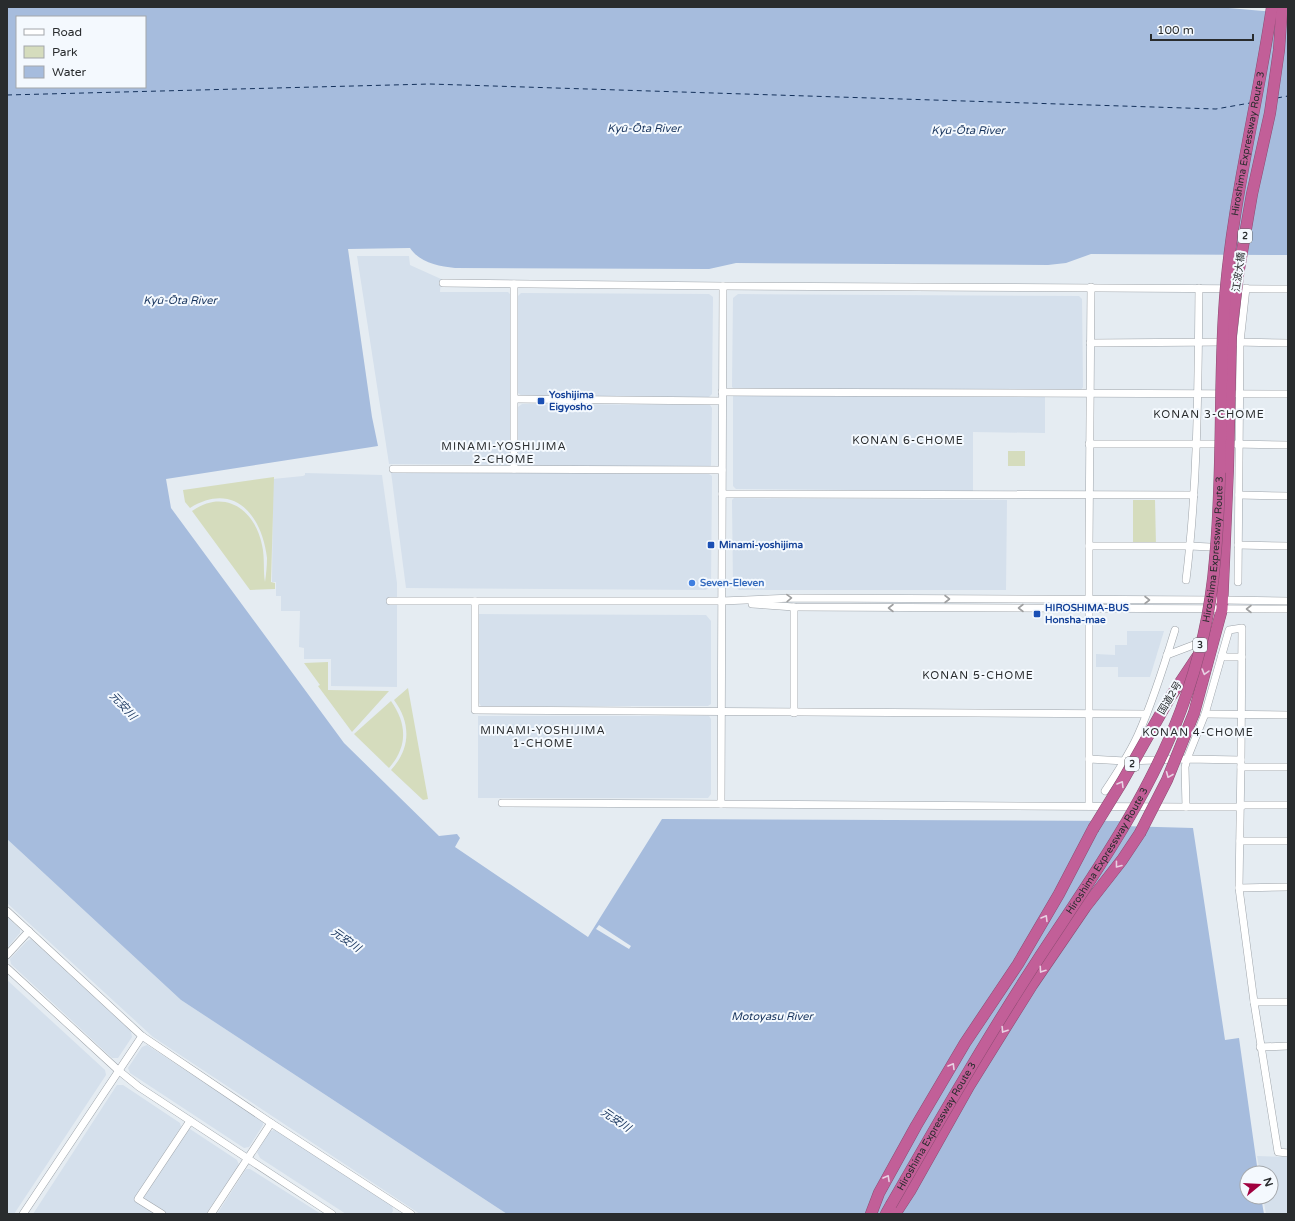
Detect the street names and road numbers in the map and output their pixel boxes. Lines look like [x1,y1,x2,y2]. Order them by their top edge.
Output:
street label: Hiroshima Expressway Route 3 [1229,70,1267,217]
road number: 2 [1238,229,1252,243]
street label: 江波大橋 [1230,251,1248,293]
street label: Hiroshima Expressway Route 3 [1200,476,1226,623]
road number: 3 [1193,638,1207,652]
street label: 国道2号 [1156,679,1184,717]
road number: 2 [1125,757,1139,771]
street label: Hiroshima Expressway Route 3 [1064,785,1151,917]
street label: Hiroshima Expressway Route 3 [895,1060,979,1193]

